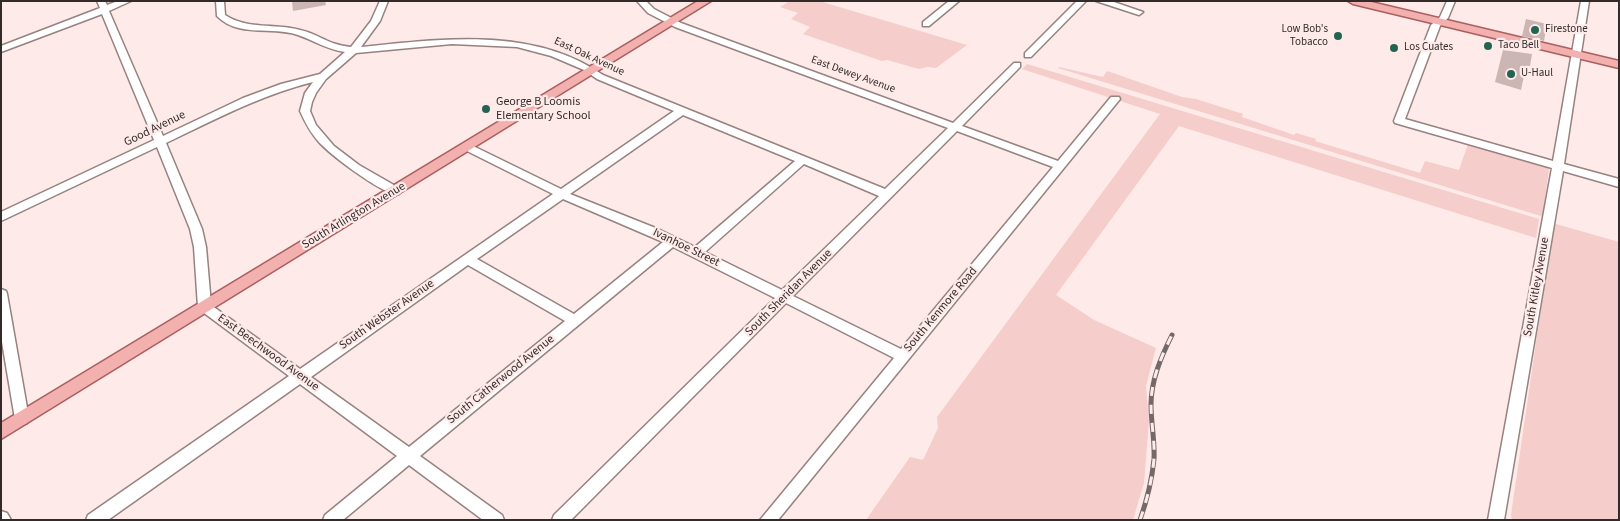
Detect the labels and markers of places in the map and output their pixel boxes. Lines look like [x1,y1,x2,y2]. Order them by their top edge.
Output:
place label: Low Bob's Tobacco [1281,23,1328,49]
place label: Firestone [1545,23,1588,37]
marker: Firestone [1529,24,1541,36]
marker: Low Bob's Tobacco [1332,30,1344,42]
place label: Taco Bell [1498,39,1539,53]
marker: Taco Bell [1482,40,1494,52]
place label: Los Cuates [1404,41,1453,55]
marker: Los Cuates [1388,42,1400,54]
place label: U-Haul [1521,67,1553,81]
marker: U-Haul [1505,68,1517,80]
place label: George B Loomis Elementary School [496,95,591,123]
marker: George B Loomis Elementary School [480,103,492,115]

